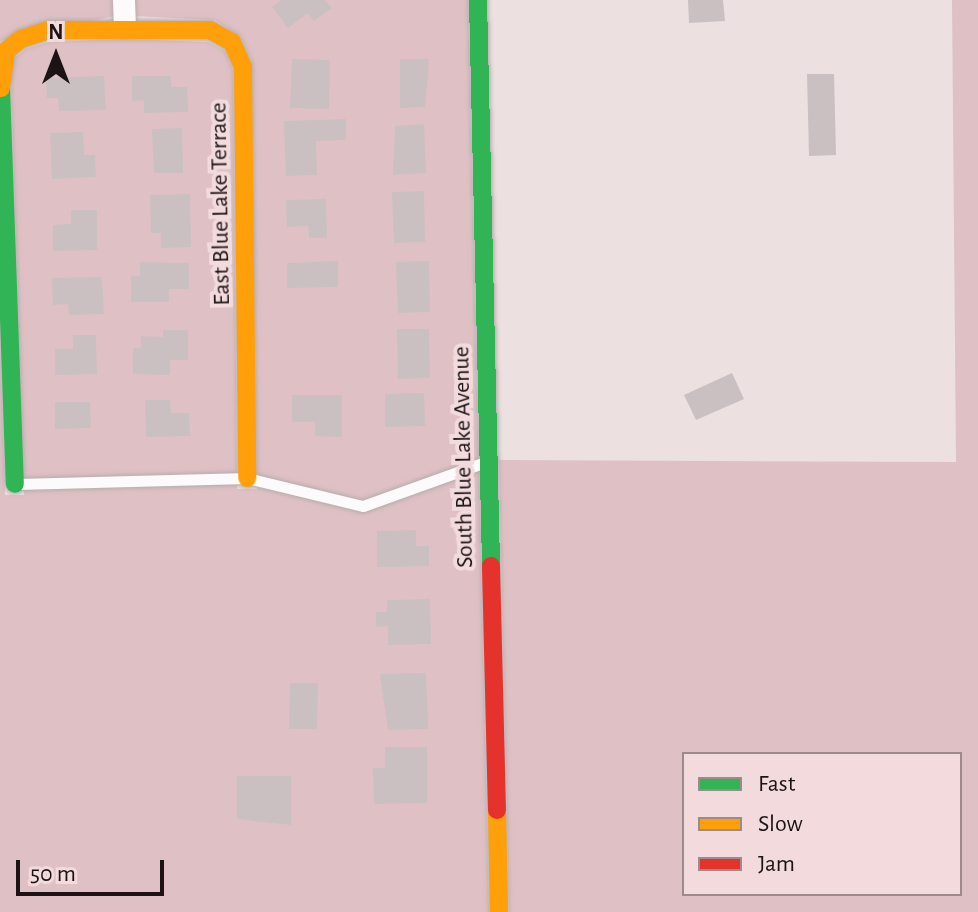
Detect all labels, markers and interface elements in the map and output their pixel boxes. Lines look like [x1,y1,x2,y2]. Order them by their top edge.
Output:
north arrow [16,16,96,96]
text: N [48,21,64,43]
street label: East Blue Lake Terrace [205,102,237,306]
street label: South Blue Lake Avenue [448,346,480,568]
legend [682,752,962,896]
text: Fast [758,772,795,796]
text: Slow [758,812,803,836]
scale bar [20,844,168,894]
text: Jam [758,852,795,876]
text: 50 m [30,862,76,886]

